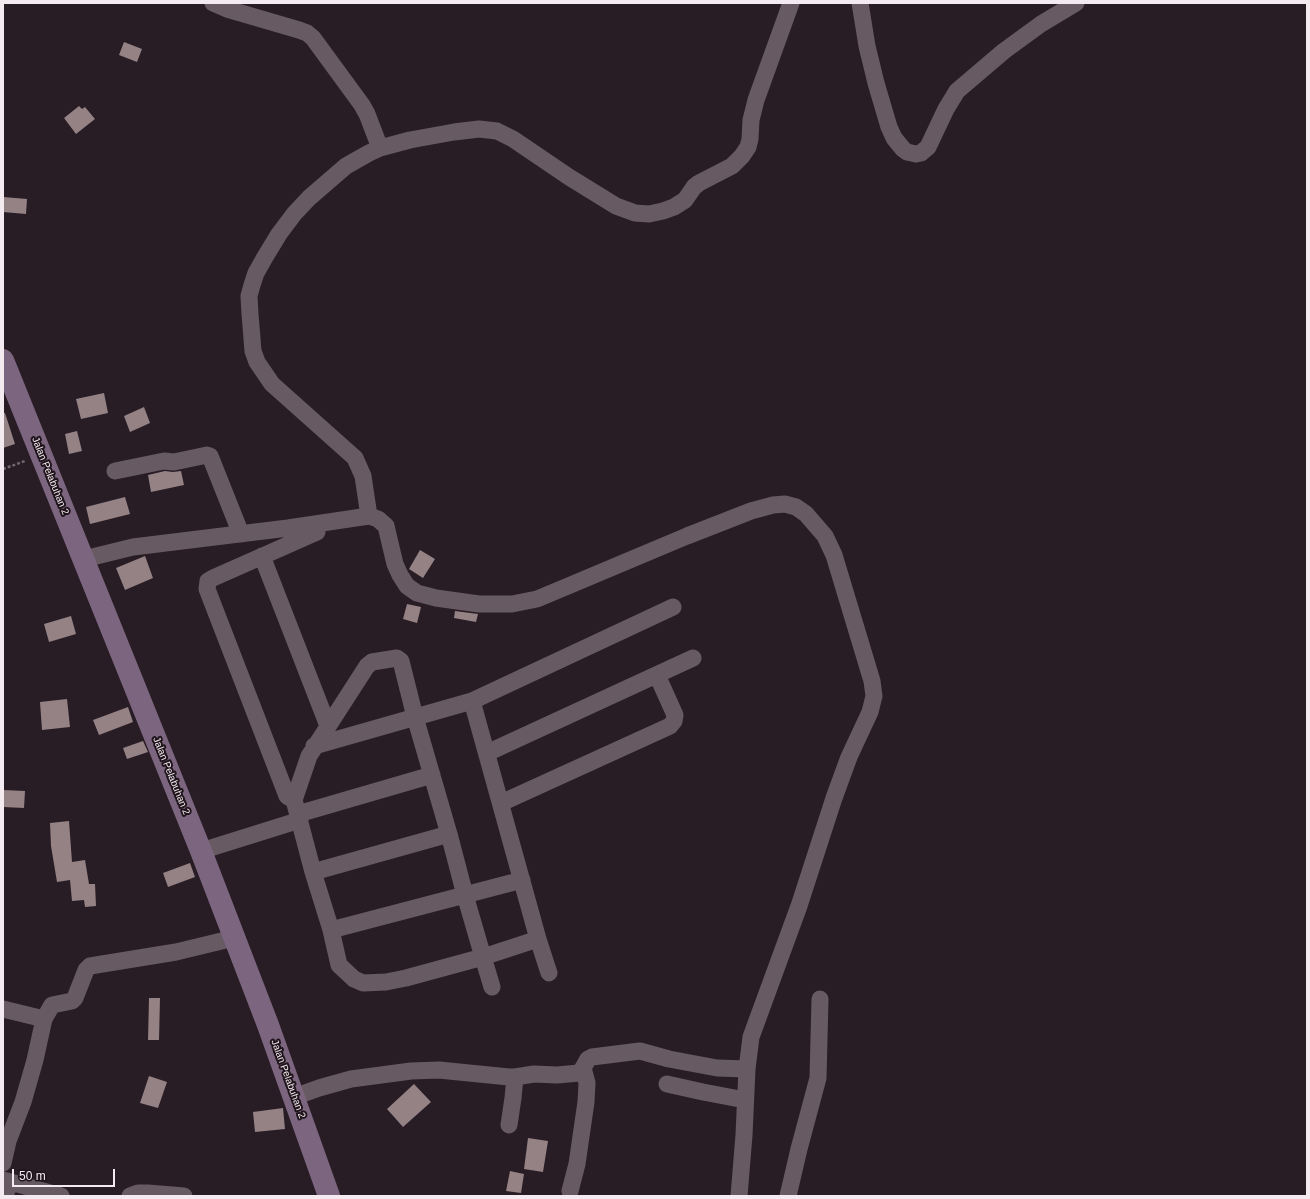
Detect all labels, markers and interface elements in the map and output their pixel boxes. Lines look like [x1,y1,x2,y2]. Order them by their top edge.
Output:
street label: Jalan Pelabuhan 2 [29,435,71,517]
street label: Jalan Pelabuhan 2 [150,735,192,817]
street label: Jalan Pelabuhan 2 [268,1038,308,1120]
scale bar [14,1161,117,1187]
text: 50 m [19,1169,46,1183]

